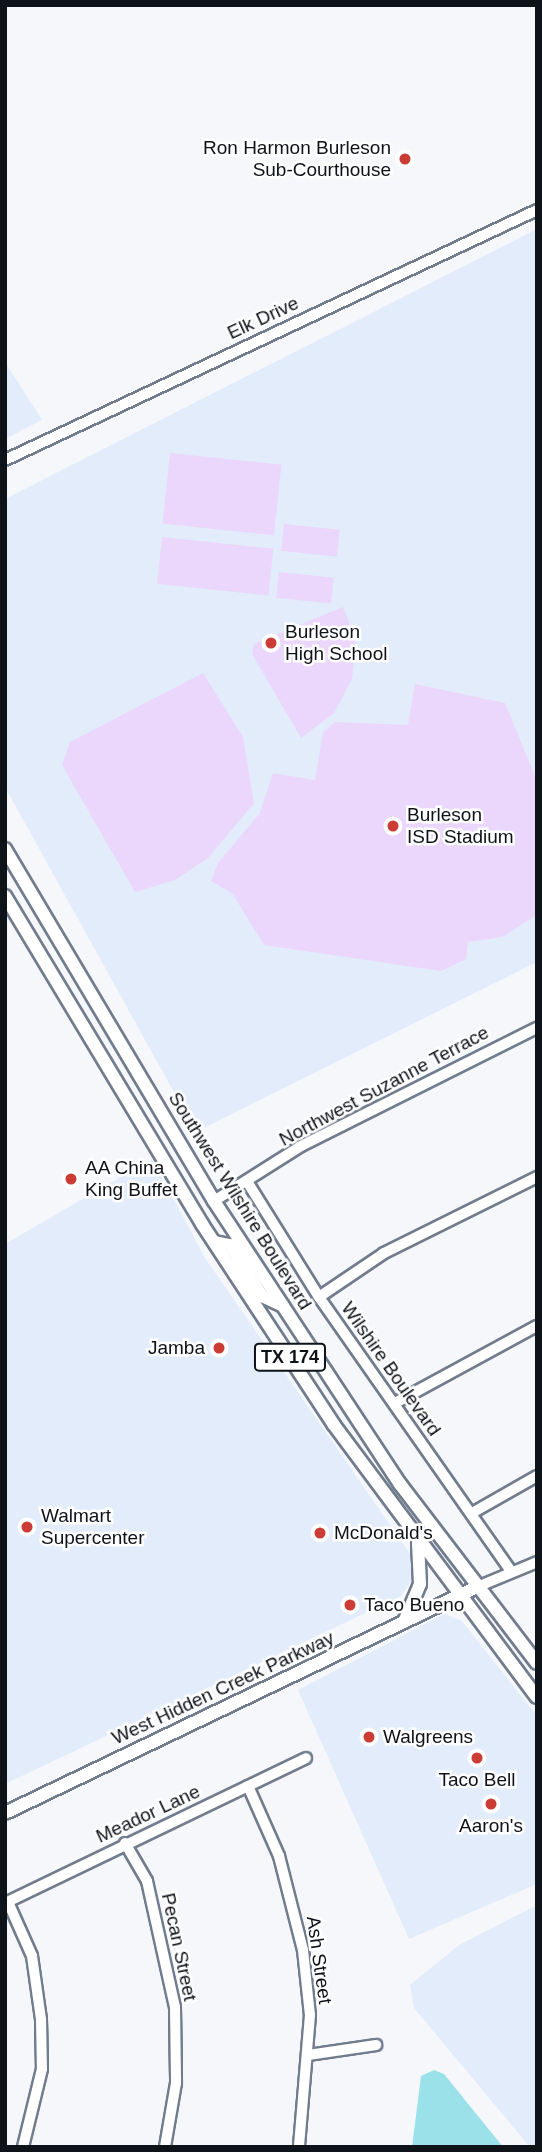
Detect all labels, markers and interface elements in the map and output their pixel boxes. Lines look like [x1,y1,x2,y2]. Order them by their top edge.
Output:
place label: Ron Harmon Burleson Sub-Courthouse [203,137,391,181]
marker: Ron Harmon Burleson Sub-Courthouse [397,151,413,167]
street label: Elk Drive [224,292,302,344]
place label: Burleson High School [285,621,387,665]
marker: Burleson High School [263,635,279,651]
place label: Burleson ISD Stadium [407,804,514,848]
marker: Burleson ISD Stadium [385,818,401,834]
street label: Northwest Suzanne Terrace [275,1021,493,1151]
street label: Southwest Wilshire Boulevard [163,1088,317,1314]
place label: AA China King Buffet [85,1157,178,1201]
marker: AA China King Buffet [63,1171,79,1187]
street label: Wilshire Boulevard [336,1298,446,1440]
place label: Jamba [148,1337,205,1359]
marker: Jamba [211,1340,227,1356]
road number: TX 174 [253,1342,327,1372]
place label: Walmart Supercenter [41,1505,145,1549]
marker: Walmart Supercenter [19,1519,35,1535]
place label: McDonald's [334,1522,433,1544]
marker: McDonald's [312,1525,328,1541]
place label: Taco Bueno [364,1594,464,1616]
marker: Taco Bueno [342,1597,358,1613]
street label: West Hidden Creek Parkway [108,1626,338,1750]
place label: Walgreens [383,1726,473,1748]
marker: Walgreens [361,1729,377,1745]
marker: Taco Bell [469,1750,485,1766]
place label: Taco Bell [438,1769,516,1791]
street label: Meador Lane [92,1780,204,1848]
marker: Aaron's [483,1796,499,1812]
place label: Aaron's [459,1815,523,1837]
street label: Pecan Street [156,1891,202,2003]
street label: Ash Street [302,1914,336,2006]

